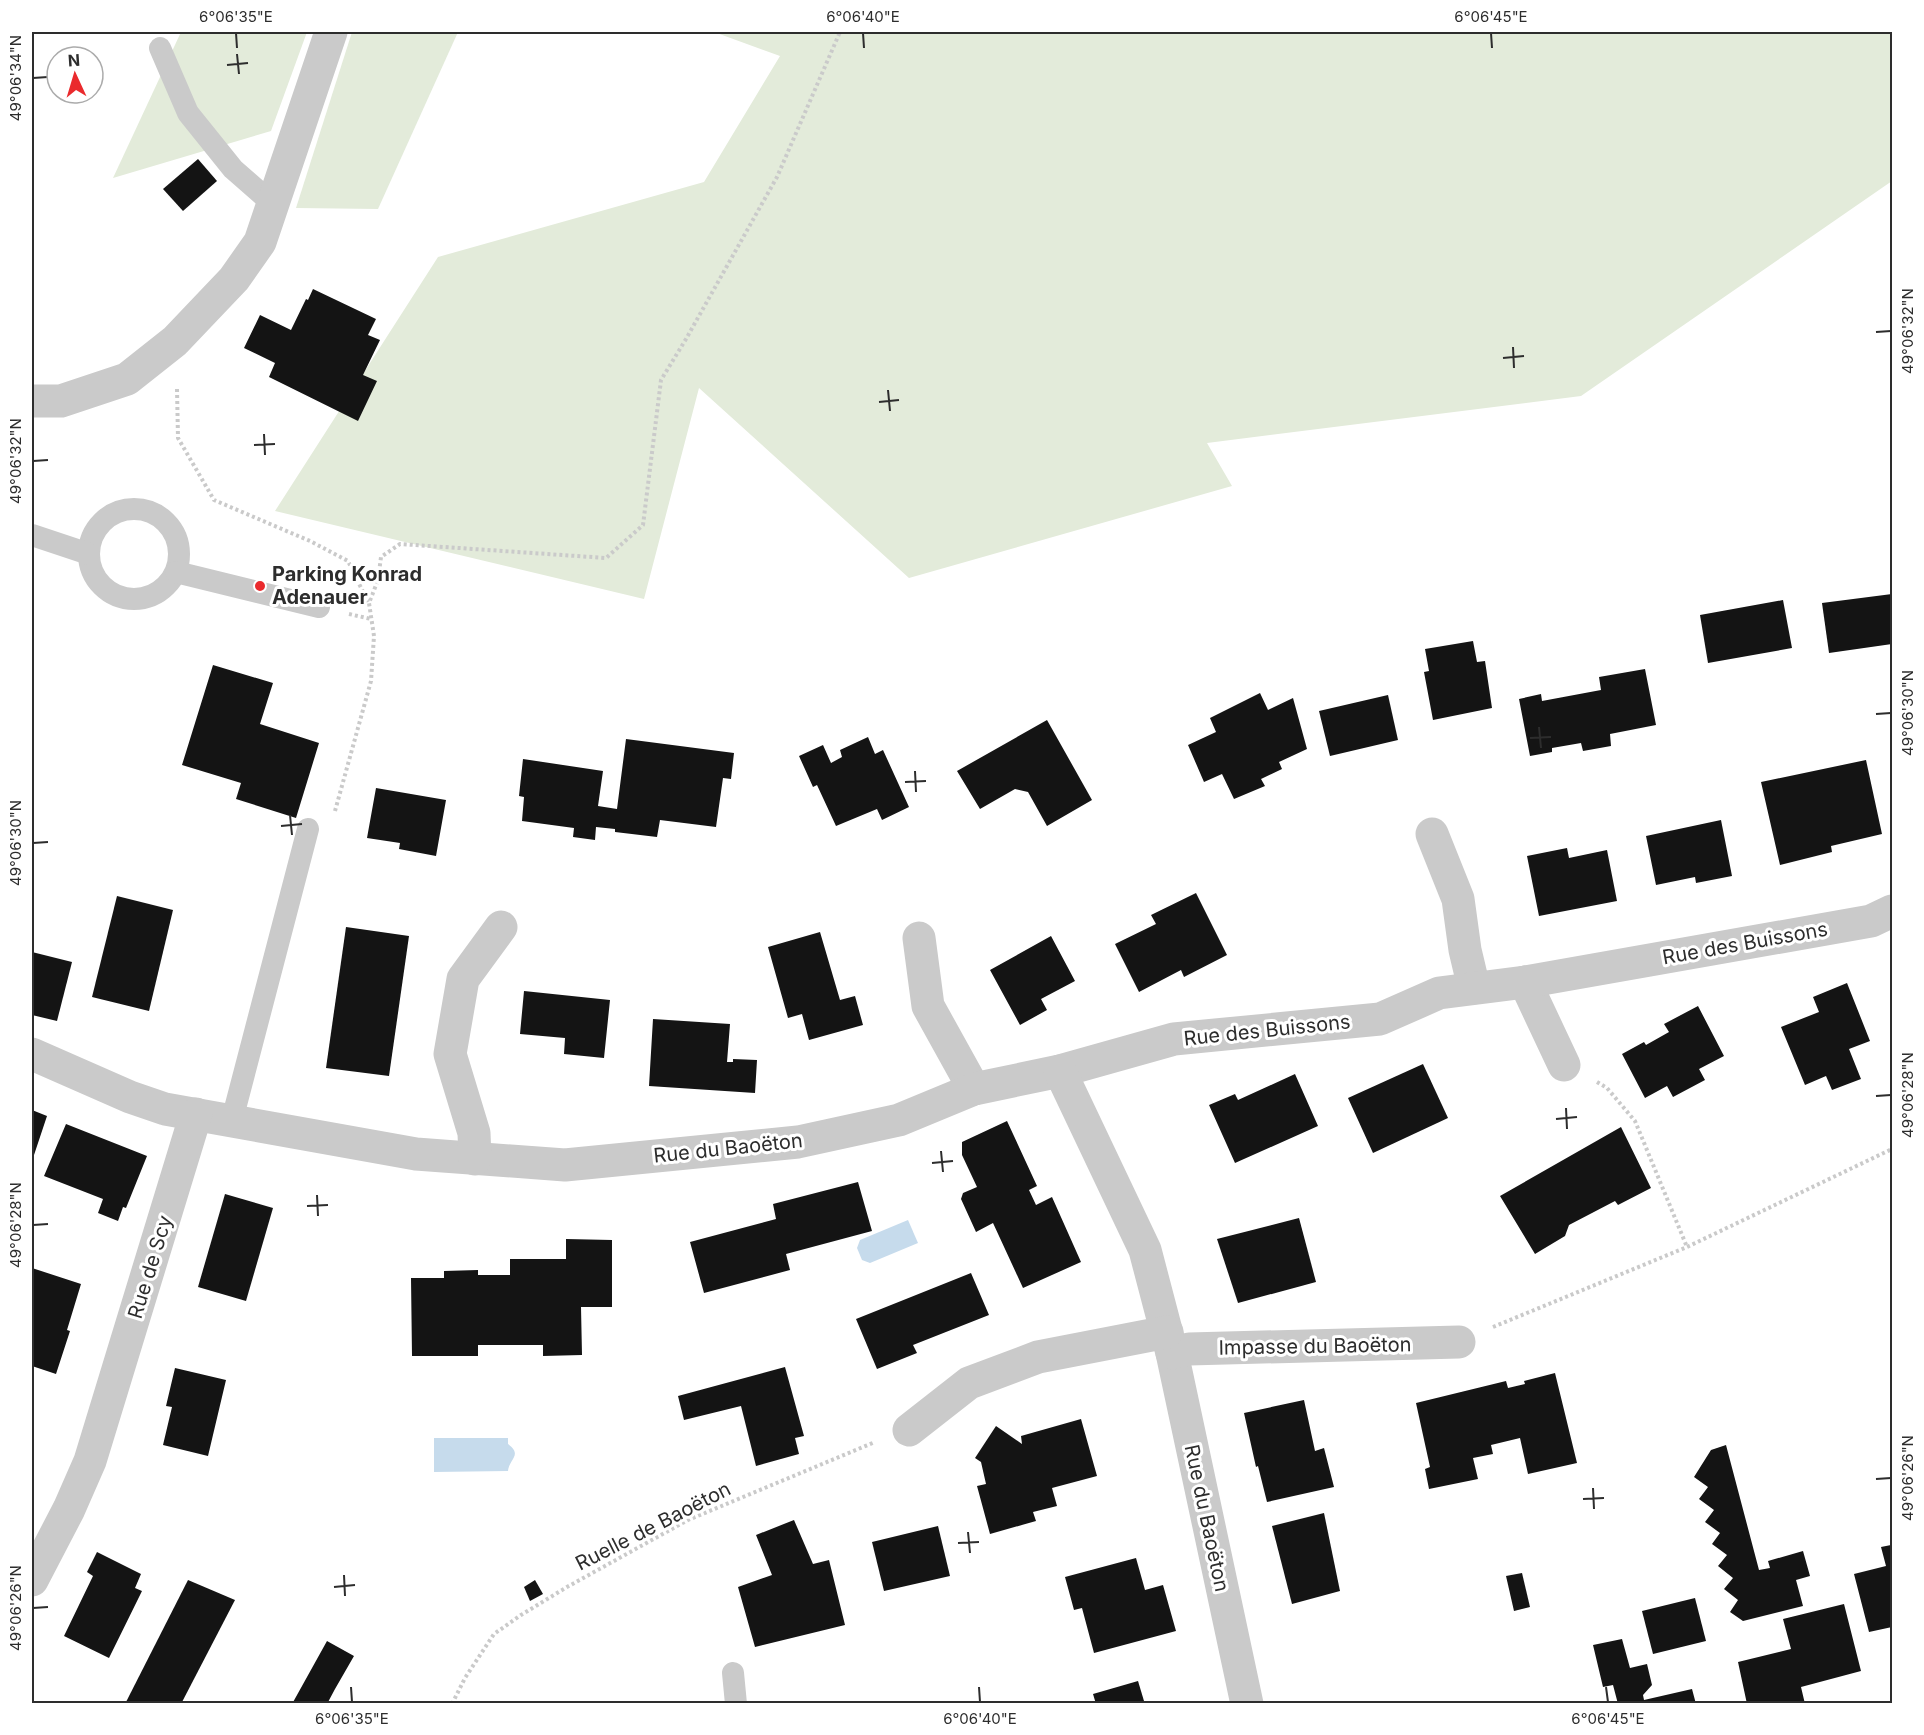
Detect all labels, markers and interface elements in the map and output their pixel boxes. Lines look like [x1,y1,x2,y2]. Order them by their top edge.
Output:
text: 6°06'35"E [199,7,273,26]
text: 6°06'40"E [826,7,900,26]
text: 6°06'45"E [1454,7,1528,26]
text: 49°06'34"N [6,35,25,121]
north arrow [45,45,105,105]
text: N [67,50,81,70]
text: 49°06'32"N [1898,288,1917,374]
text: 49°06'32"N [6,418,25,504]
place label: Parking Konrad Adenauer [272,562,422,609]
marker: Parking Konrad Adenauer [253,579,267,593]
text: 49°06'30"N [1898,670,1917,756]
text: 49°06'30"N [6,800,25,886]
street label: Rue des Buissons [1661,917,1829,969]
street label: Rue des Buissons [1183,1009,1351,1051]
text: 49°06'28"N [1898,1052,1917,1138]
street label: Rue du Baoëton [652,1128,804,1168]
text: 49°06'28"N [6,1182,25,1268]
street label: Rue de Scy [123,1213,177,1321]
street label: Impasse du Baoëton [1218,1332,1412,1360]
text: 49°06'26"N [1898,1435,1917,1521]
street label: Rue du Baoëton [1180,1442,1234,1594]
street label: Ruelle de Baoëton [571,1476,735,1576]
text: 49°06'26"N [6,1565,25,1651]
text: 6°06'35"E [315,1709,389,1728]
text: 6°06'40"E [943,1709,1017,1728]
text: 6°06'45"E [1571,1709,1645,1728]

